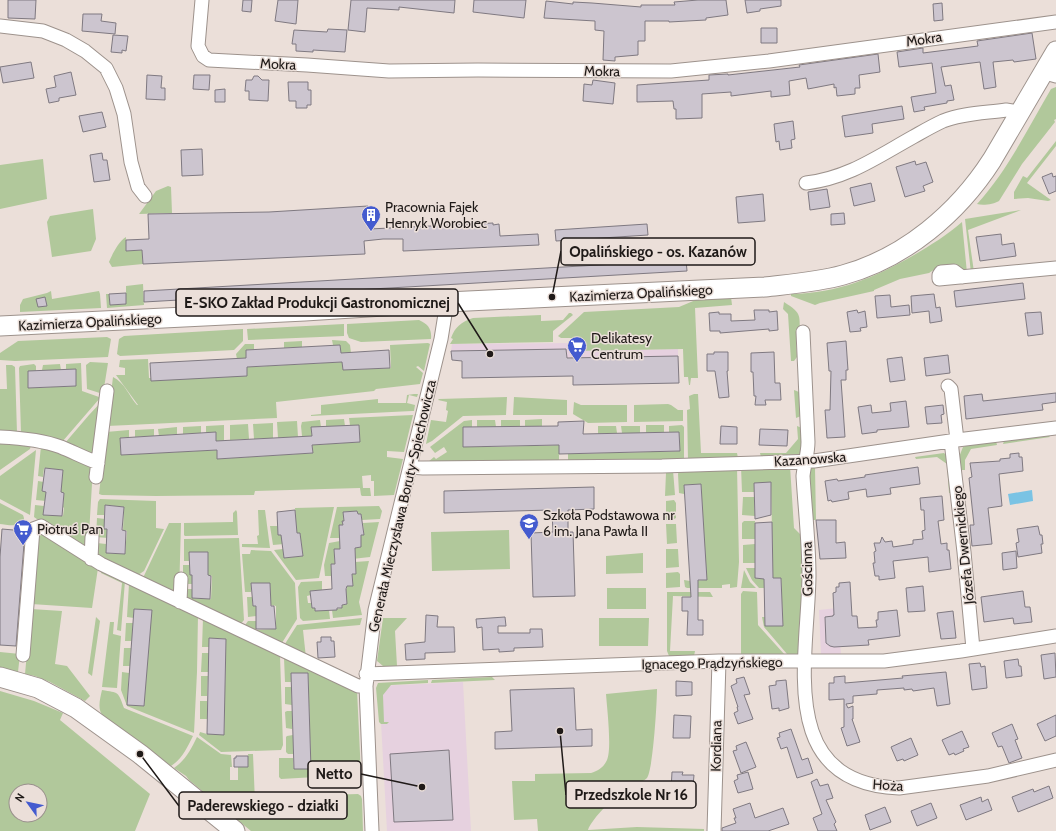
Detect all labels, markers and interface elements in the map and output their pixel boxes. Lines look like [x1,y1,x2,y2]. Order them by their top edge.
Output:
street label: Mokra [905,28,943,50]
street label: Mokra [260,54,297,74]
street label: Mokra [584,62,621,80]
place label: Pracownia Fajek Henryk Worobiec [385,198,487,232]
building icon: Pracownia Fajek Henryk Worobiec [360,204,382,232]
callout: Opalińskiego - os. Kazanów [561,238,755,265]
text: Opalińskiego - os. Kazanów [569,243,747,261]
street label: Kazimierza Opalińskiego [569,280,714,306]
callout: E-SKO Zakład Produkcji Gastronomicznej [176,289,458,316]
text: E-SKO Zakład Produkcji Gastronomicznej [184,294,450,312]
street label: Kazimierza Opalińskiego [18,309,163,335]
place label: Delikatesy Centrum [591,329,652,363]
supermarket icon: Delikatesy Centrum [566,335,588,363]
street label: Generała Mieczysława Boruty-Spiechowicza [364,378,440,634]
street label: Kazanowska [773,447,847,470]
street label: Józefa Dwernickiego [948,485,978,606]
place label: Szkoła Podstawowa nr 6 im. Jana Pawła II [543,506,675,540]
school or university icon: Szkoła Podstawowa nr 6 im. Jana Pawła II [518,512,540,540]
supermarket icon: Piotruś Pan [12,518,34,546]
place label: Piotruś Pan [37,520,103,538]
street label: Gościnna [798,541,816,596]
street label: Ignacego Prądzyńskiego [641,653,783,673]
street label: Kordiana [707,720,725,772]
callout: Netto [308,761,361,788]
text: Netto [316,765,353,783]
street label: Hoża [872,775,904,795]
callout: Przedszkole Nr 16 [566,781,696,808]
north arrow [8,783,48,823]
text: Przedszkole Nr 16 [574,786,688,804]
text: N [12,790,28,805]
callout: Paderewskiego - działki [179,792,347,819]
text: Paderewskiego - działki [187,797,339,815]

